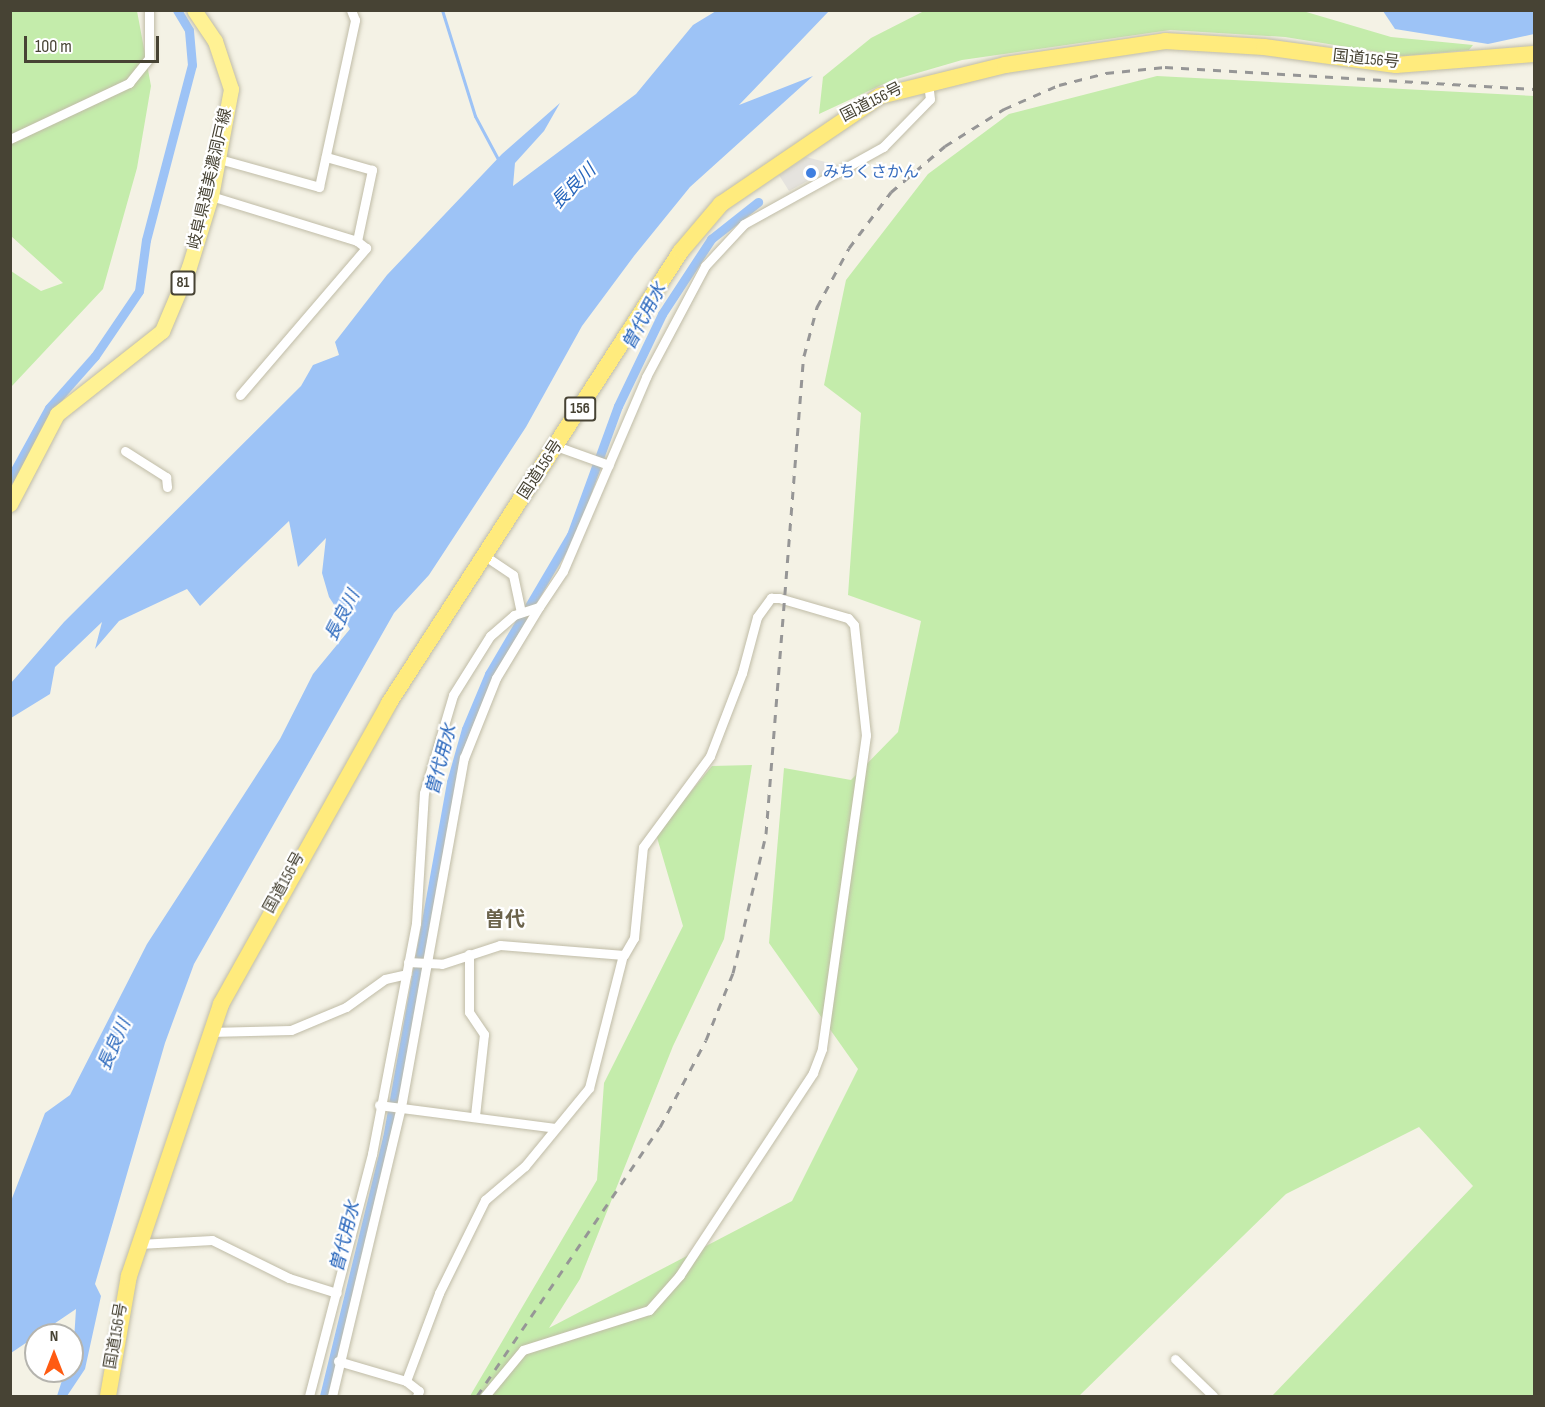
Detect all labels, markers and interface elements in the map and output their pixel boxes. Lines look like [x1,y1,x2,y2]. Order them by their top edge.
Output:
scale bar [27,24,162,62]
text: 100 m [35,36,72,57]
street label: 国道156号 [1332,47,1400,73]
street label: 国道156号 [838,79,906,127]
street label: 岐阜県道美濃洞戸線 [185,107,237,251]
water label: 長良川 [547,160,601,214]
place label: みちくさかん [823,163,919,183]
marker: みちくさかん [804,166,818,180]
road number: 81 [170,271,196,295]
water label: 曽代用水 [619,280,671,354]
road number: 156 [564,397,596,421]
street label: 国道156号 [515,437,567,503]
water label: 長良川 [321,587,365,645]
water label: 曽代用水 [422,722,462,798]
street label: 国道156号 [260,849,310,917]
district label: 曽代 [485,908,525,932]
water label: 長良川 [94,1016,136,1074]
water label: 曽代用水 [327,1199,365,1275]
street label: 国道156号 [102,1301,132,1371]
north arrow [24,1323,84,1383]
text: N [50,1327,58,1346]

